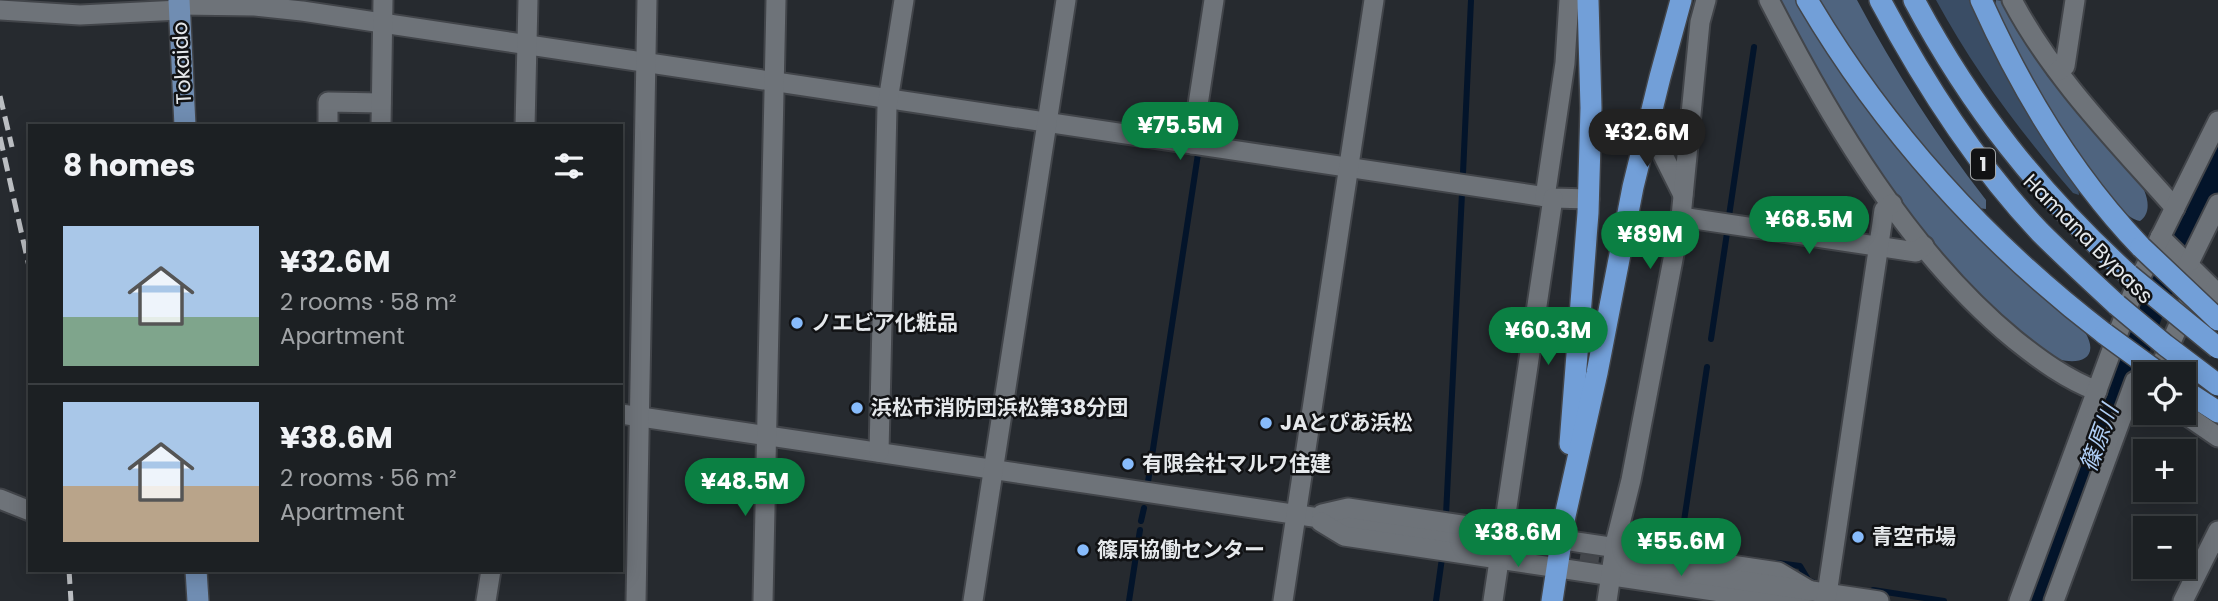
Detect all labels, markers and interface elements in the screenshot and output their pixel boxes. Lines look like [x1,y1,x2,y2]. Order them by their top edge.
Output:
street label: Tokaido [165,21,198,105]
pin: ¥75.5M [1123,102,1237,162]
text: ¥75.5M [1137,109,1223,141]
pin: ¥32.6M [1590,110,1704,169]
text: ¥32.6M [1605,116,1689,148]
text: 8 homes [63,144,195,187]
icon: filters [550,147,588,185]
road number: 1 [1971,148,1995,180]
street label: Hamana Bypass [2017,167,2160,310]
pin: ¥68.5M [1752,196,1866,256]
text: ¥68.5M [1765,203,1853,235]
pin: ¥89M [1609,212,1691,271]
text: ¥89M [1617,218,1683,250]
text: ¥32.6M [280,240,391,283]
icon: home [119,254,203,338]
text: 2 rooms · 58 m² [280,286,457,318]
place label: ノエビア化粧品 [811,308,958,337]
pin: ¥60.3M [1491,308,1605,367]
text: ¥60.3M [1505,314,1591,346]
marker: ノエビア化粧品 [789,315,805,331]
text: Apartment [280,320,405,352]
map controls [2133,362,2196,579]
button: locate [2133,362,2196,425]
place label: 浜松市消防団浜松第38分団 [871,393,1128,422]
water label: 篠原川 [2072,397,2127,476]
marker: 浜松市消防団浜松第38分団 [849,400,865,416]
place label: JAとぴあ浜松 [1280,408,1413,437]
marker: JAとぴあ浜松 [1258,415,1274,431]
text: ¥38.6M [280,416,393,459]
icon: home [119,430,203,514]
button: + [2133,439,2196,502]
place label: 有限会社マルワ住建 [1142,449,1331,478]
marker: 有限会社マルワ住建 [1120,456,1136,472]
pin: ¥48.5M [688,458,802,518]
text: 2 rooms · 56 m² [280,462,457,494]
text: ¥48.5M [701,465,789,497]
text: Apartment [280,496,405,528]
pin: ¥38.6M [1461,510,1575,569]
text: ¥38.6M [1475,516,1561,548]
button: − [2133,516,2196,579]
pin: ¥55.6M [1624,518,1738,578]
place label: 青空市場 [1872,522,1956,551]
text: ¥55.6M [1637,525,1725,557]
marker: 青空市場 [1850,529,1866,545]
place label: 篠原協働センター [1097,535,1265,564]
marker: 篠原協働センター [1075,542,1091,558]

